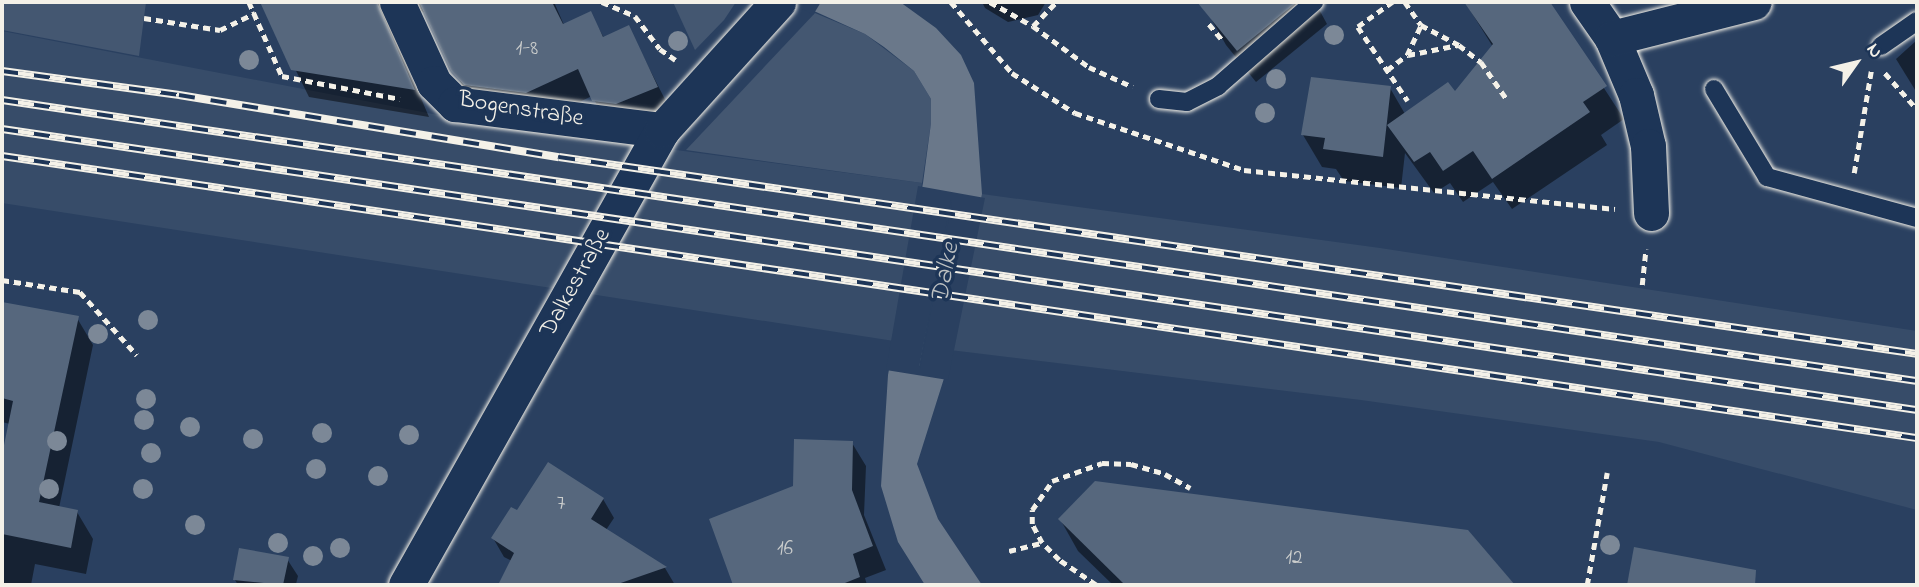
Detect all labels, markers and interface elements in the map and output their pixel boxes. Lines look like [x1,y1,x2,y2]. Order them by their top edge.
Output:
north arrow [1821,28,1891,98]
house number: 1-8 [516,36,538,62]
text: N [1859,38,1889,64]
street label: Bogenstraße [457,86,585,134]
street label: Dalkestraße [534,224,618,342]
water label: Dalke [926,240,968,306]
house number: 7 [557,491,565,517]
house number: 16 [777,536,793,562]
house number: 12 [1285,545,1303,571]

